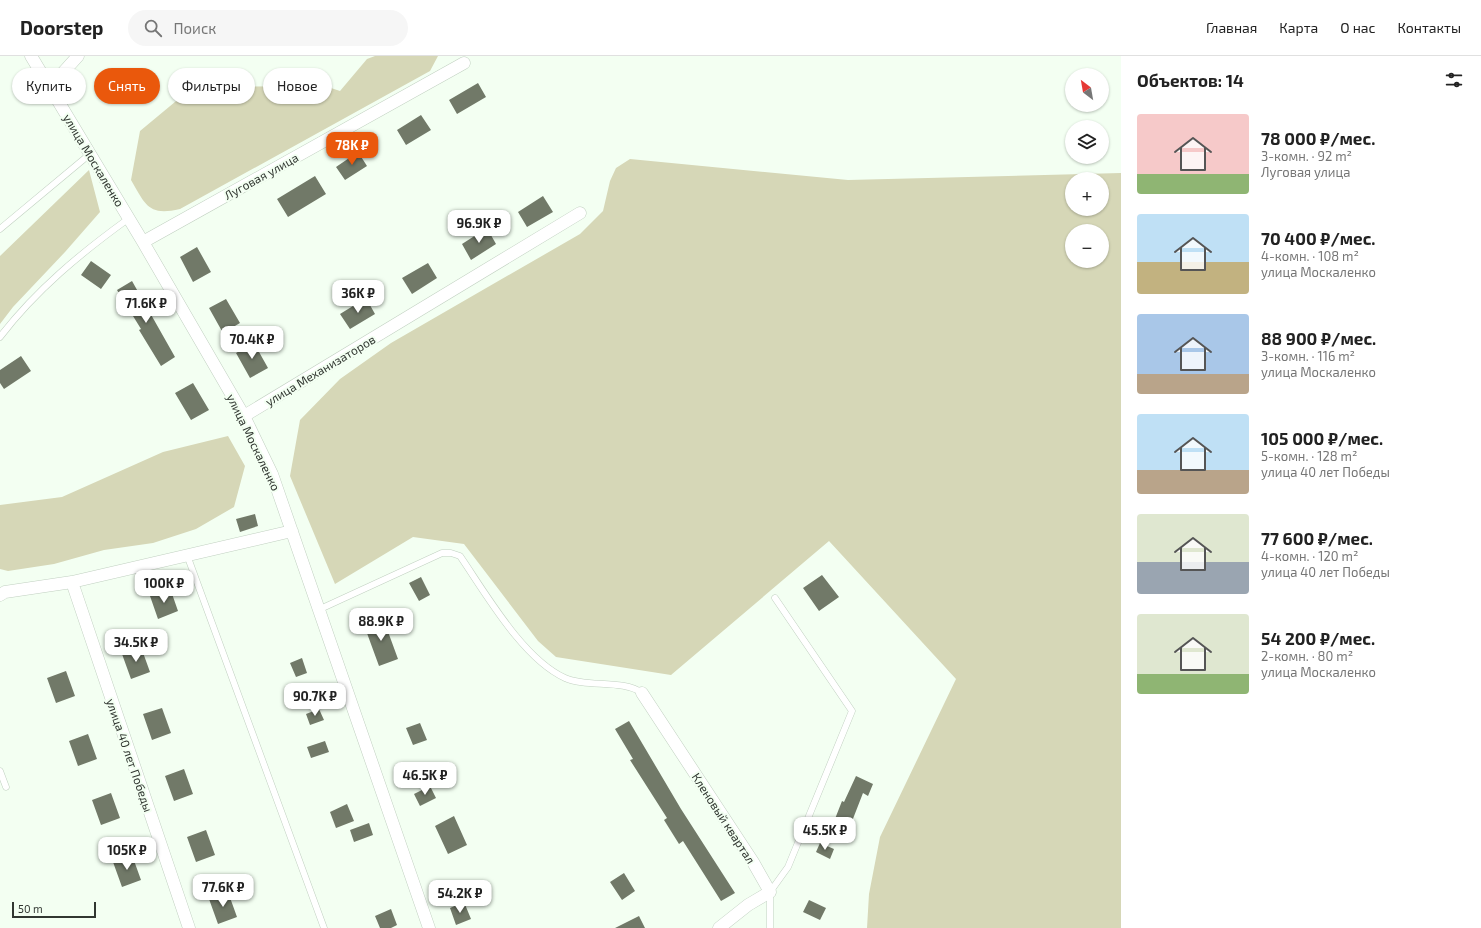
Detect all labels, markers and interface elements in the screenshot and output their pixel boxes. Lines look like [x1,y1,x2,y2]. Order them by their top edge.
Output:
search box [128,10,408,46]
text: Doorstep [20,16,104,39]
icon: search [142,17,164,39]
text: Поиск [174,19,216,37]
text: Главная [1206,19,1257,36]
text: Карта [1279,19,1318,36]
text: О нас [1340,19,1376,36]
text: Контакты [1398,19,1461,36]
chip: Купить [12,68,86,104]
chip: Снять [94,68,160,104]
chip: Фильтры [168,68,255,104]
chip: Новое [263,68,332,104]
north arrow [1065,68,1109,112]
map controls [1065,68,1109,268]
icon: filters [1443,69,1465,91]
text: Объектов: 14 [1137,70,1244,90]
street label: улица Москаленко [60,111,127,210]
button: layers [1065,120,1109,164]
text: 78 000 ₽/мес. [1261,128,1375,148]
icon: home [1169,130,1217,178]
pin: 78K ₽ [324,132,380,166]
text: 78K ₽ [335,137,369,153]
text: 3-комн. · 92 m² [1261,148,1352,164]
street label: Луговая улица [222,150,301,203]
text: Луговая улица [1261,164,1350,180]
button: + [1065,172,1109,216]
pin: 96.9K ₽ [442,210,516,244]
text: 96.9K ₽ [457,215,501,231]
button: − [1065,224,1109,268]
text: 70 400 ₽/мес. [1261,228,1376,248]
icon: home [1169,230,1217,278]
text: 4-комн. · 108 m² [1261,248,1359,264]
text: улица Москаленко [1261,264,1376,280]
pin: 36K ₽ [330,280,386,314]
text: 36K ₽ [341,285,375,301]
pin: 71.6K ₽ [109,290,183,324]
text: 71.6K ₽ [125,295,167,311]
pin: 70.4K ₽ [215,326,289,360]
text: 88 900 ₽/мес. [1261,328,1376,348]
icon: home [1169,330,1217,378]
text: 70.4K ₽ [229,331,275,347]
street label: улица Механизаторов [263,332,378,409]
text: 3-комн. · 116 m² [1261,348,1355,364]
text: улица Москаленко [1261,364,1376,380]
street label: улица Москаленко [224,391,284,493]
text: 105 000 ₽/мес. [1261,428,1383,448]
icon: home [1169,430,1217,478]
text: 5-комн. · 128 m² [1261,448,1357,464]
text: улица 40 лет Победы [1261,464,1390,480]
text: 77 600 ₽/мес. [1261,528,1373,548]
icon: home [1169,530,1217,578]
text: 4-комн. · 120 m² [1261,548,1358,564]
text: улица 40 лет Победы [1261,564,1390,580]
pin: 100K ₽ [131,570,197,604]
text: 100K ₽ [144,575,184,591]
pin: 88.9K ₽ [344,608,418,642]
text: 88.9K ₽ [358,613,404,629]
text: 54 200 ₽/мес. [1261,628,1375,648]
pin: 34.5K ₽ [99,629,173,663]
icon: home [1169,630,1217,678]
text: 34.5K ₽ [114,634,158,650]
text: 2-комн. · 80 m² [1261,648,1353,664]
text: улица Москаленко [1261,664,1376,680]
pin: 90.7K ₽ [278,683,352,717]
text: 90.7K ₽ [293,688,337,704]
street label: улица 40 лет Победы [103,697,156,814]
pin: 46.5K ₽ [388,762,462,796]
text: 46.5K ₽ [403,767,447,783]
street label: Кленовый квартал [689,770,759,866]
pin: 45.5K ₽ [788,817,862,851]
text: 45.5K ₽ [803,822,847,838]
pin: 105K ₽ [94,837,160,871]
text: 105K ₽ [107,842,147,858]
pin: 77.6K ₽ [186,874,260,908]
text: 77.6K ₽ [202,879,244,895]
pin: 54.2K ₽ [423,880,497,914]
text: 54.2K ₽ [438,885,482,901]
scale bar [12,900,96,919]
text: 50 m [18,902,43,915]

